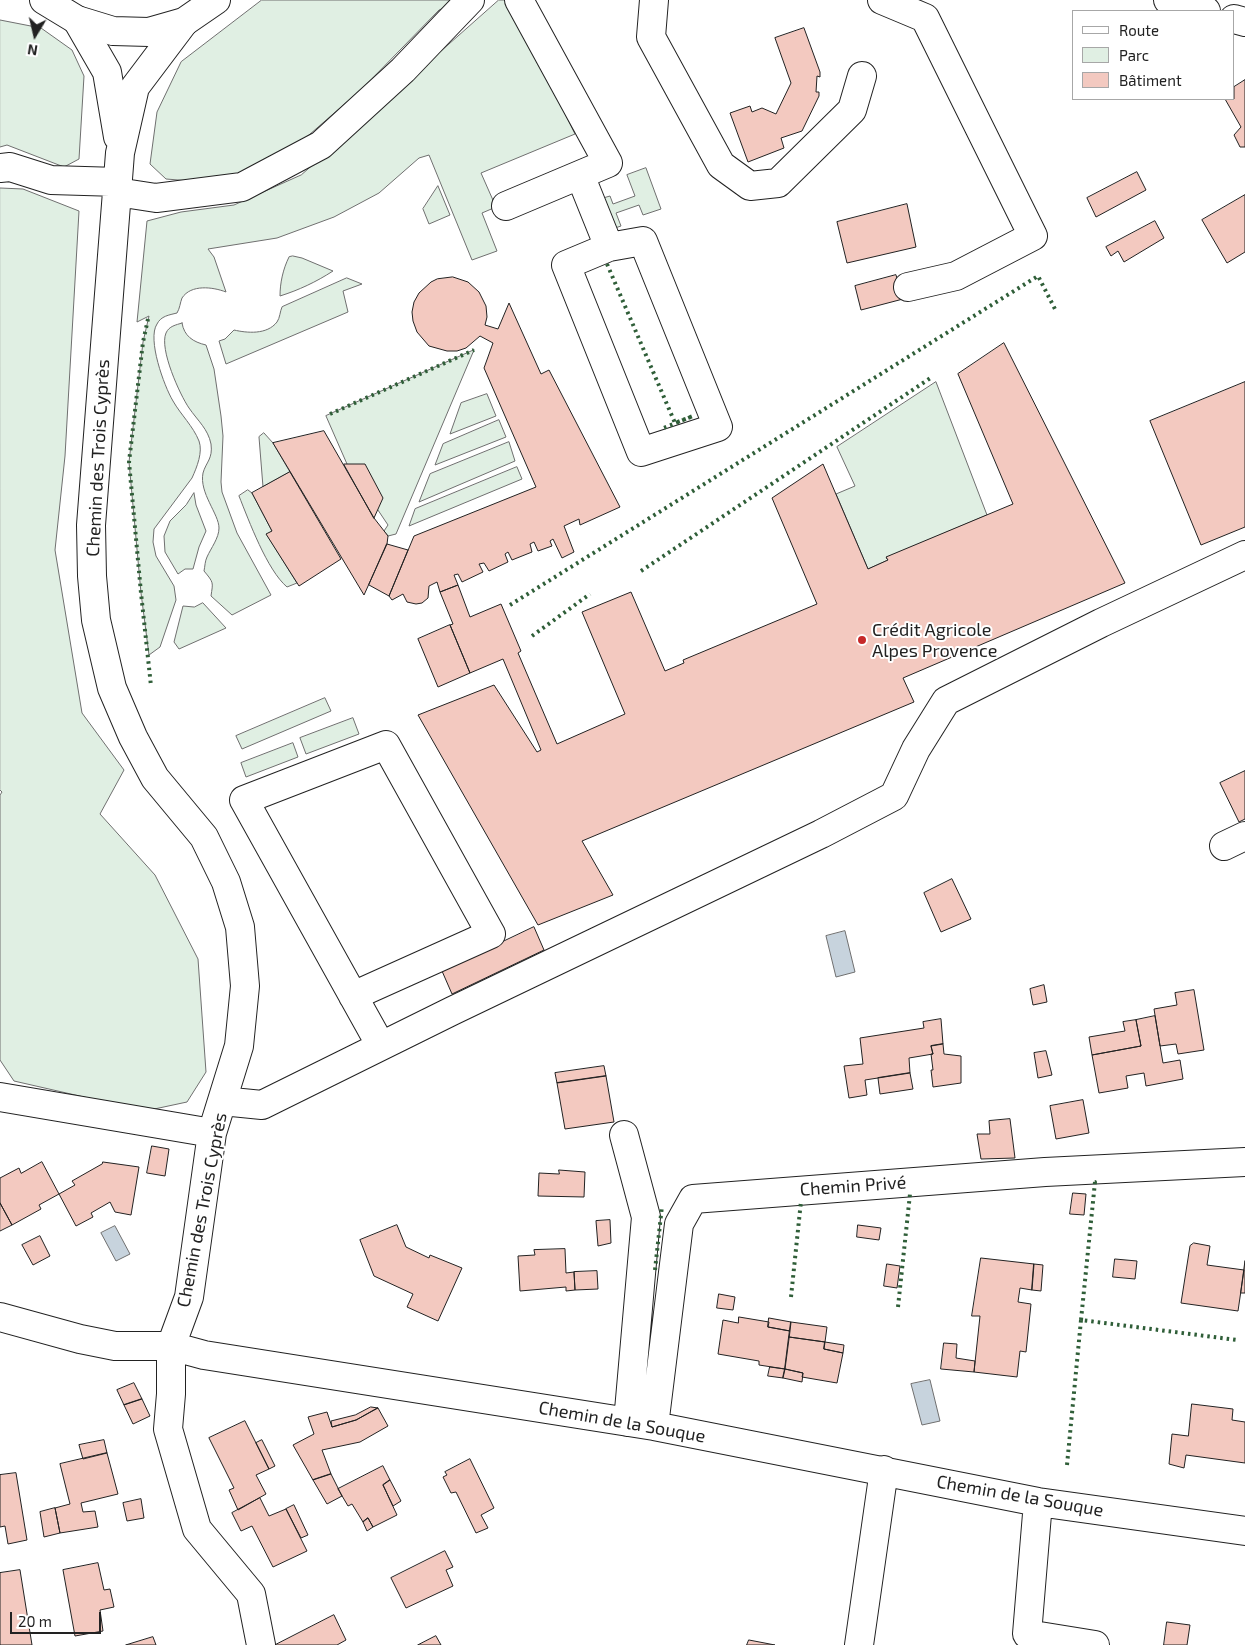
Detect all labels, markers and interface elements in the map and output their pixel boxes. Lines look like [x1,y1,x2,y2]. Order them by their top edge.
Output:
north arrow [10,10,60,60]
legend [1072,10,1235,100]
text: Route [1119,21,1159,39]
text: N [26,41,39,59]
text: Parc [1119,46,1149,64]
text: Bâtiment [1119,71,1182,89]
street label: Chemin des Trois Cyprès [82,359,114,557]
place label: Crédit Agricole Alpes Provence [872,619,997,662]
marker: Crédit Agricole Alpes Provence [856,634,868,646]
street label: Chemin des Trois Cyprès [173,1111,231,1309]
street label: Chemin Privé [799,1172,907,1200]
street label: Chemin de la Souque [537,1397,707,1447]
street label: Chemin de la Souque [935,1471,1105,1521]
scale bar [12,1602,104,1634]
text: 20 m [18,1612,52,1630]

